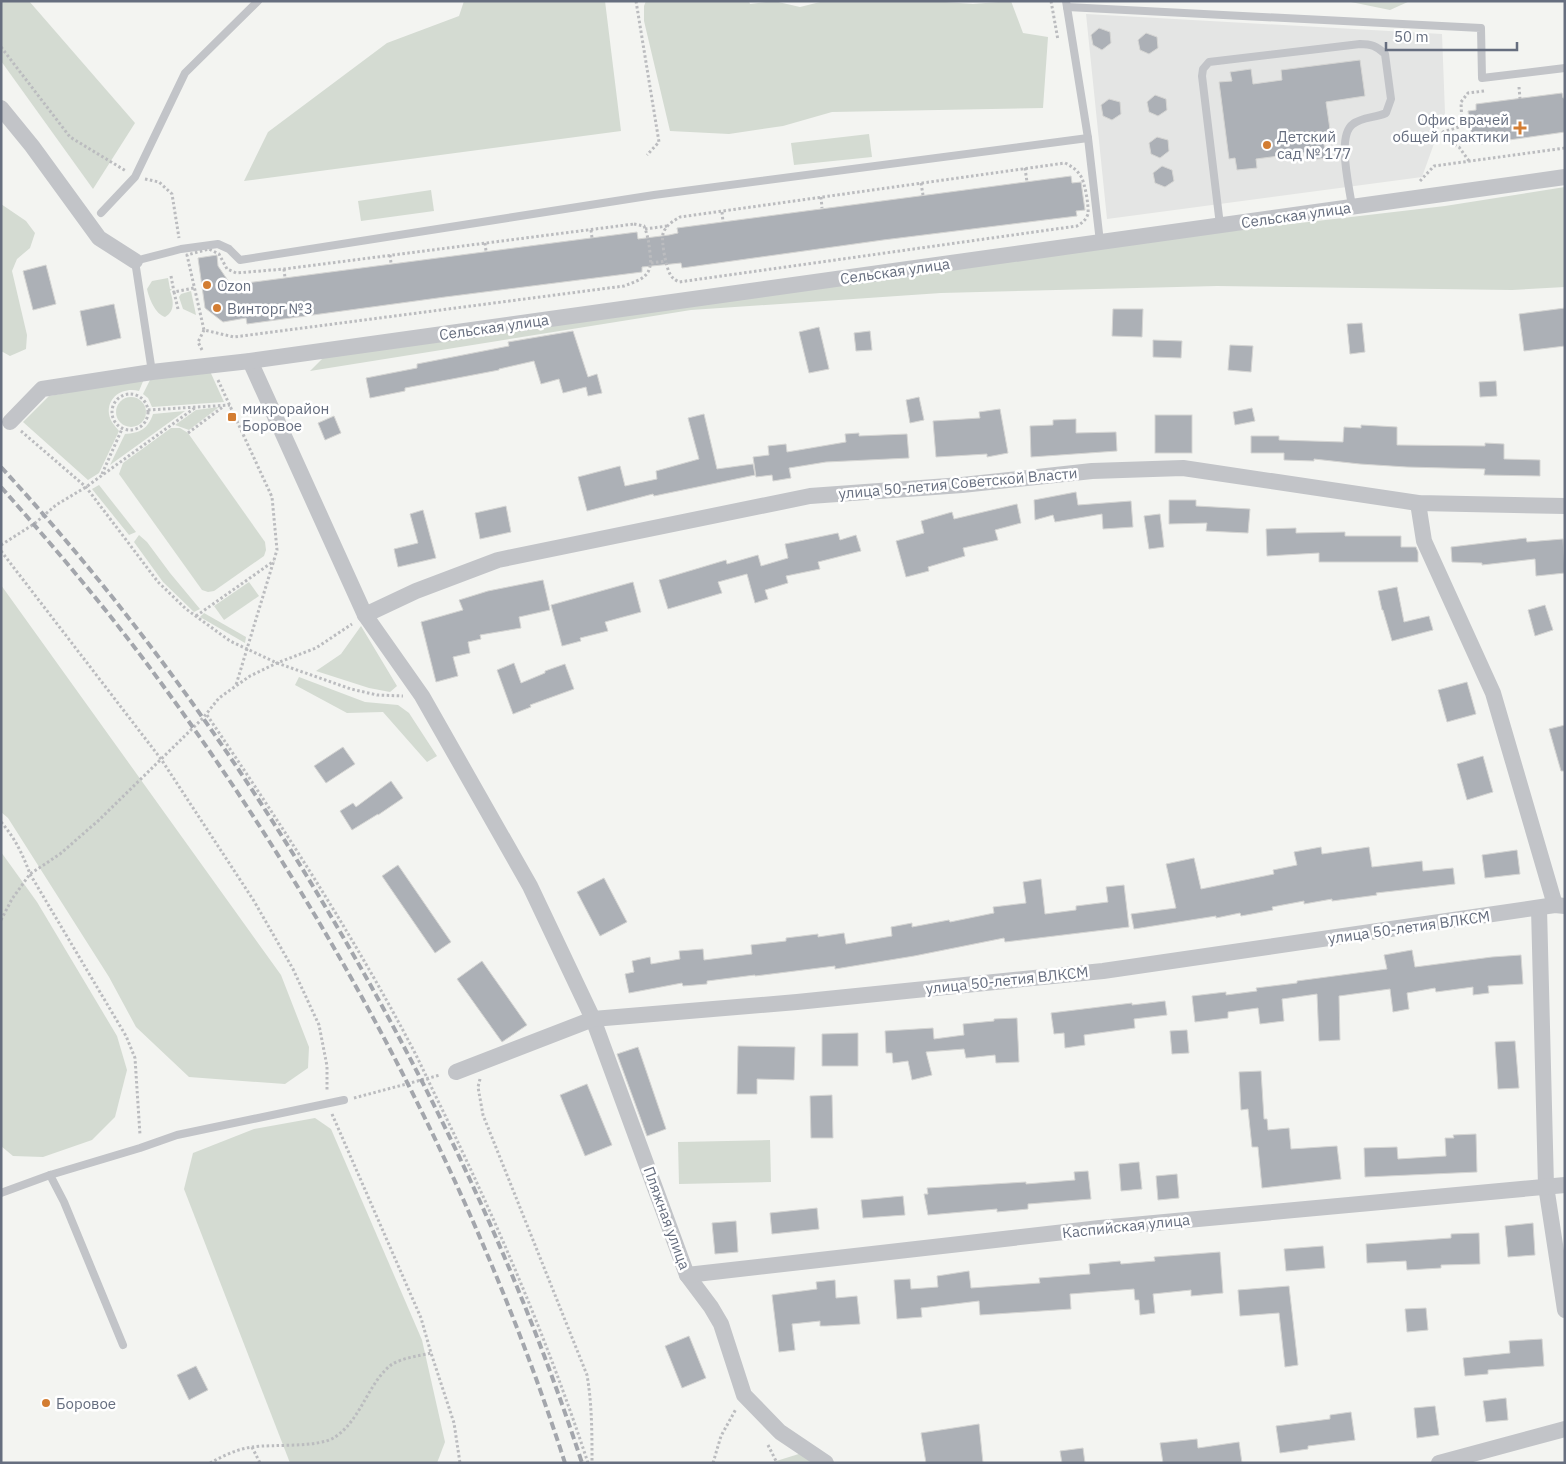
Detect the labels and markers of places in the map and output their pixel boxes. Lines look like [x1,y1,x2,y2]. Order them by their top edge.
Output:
place label: Офис врачей общей практики [1393,110,1509,146]
marker: Офис врачей общей практики [1513,121,1527,135]
place label: Детский сад № 177 [1277,127,1351,163]
marker: Детский сад № 177 [1261,139,1273,151]
place label: Ozon [217,276,251,295]
marker: Ozon [201,279,213,291]
place label: Винторг №3 [227,299,313,318]
marker: Винторг №3 [211,302,223,314]
place label: микрорайон Боровое [242,399,329,435]
marker: микрорайон Боровое [226,411,238,423]
place label: Боровое [56,1394,116,1413]
marker: Боровое [40,1397,52,1409]

